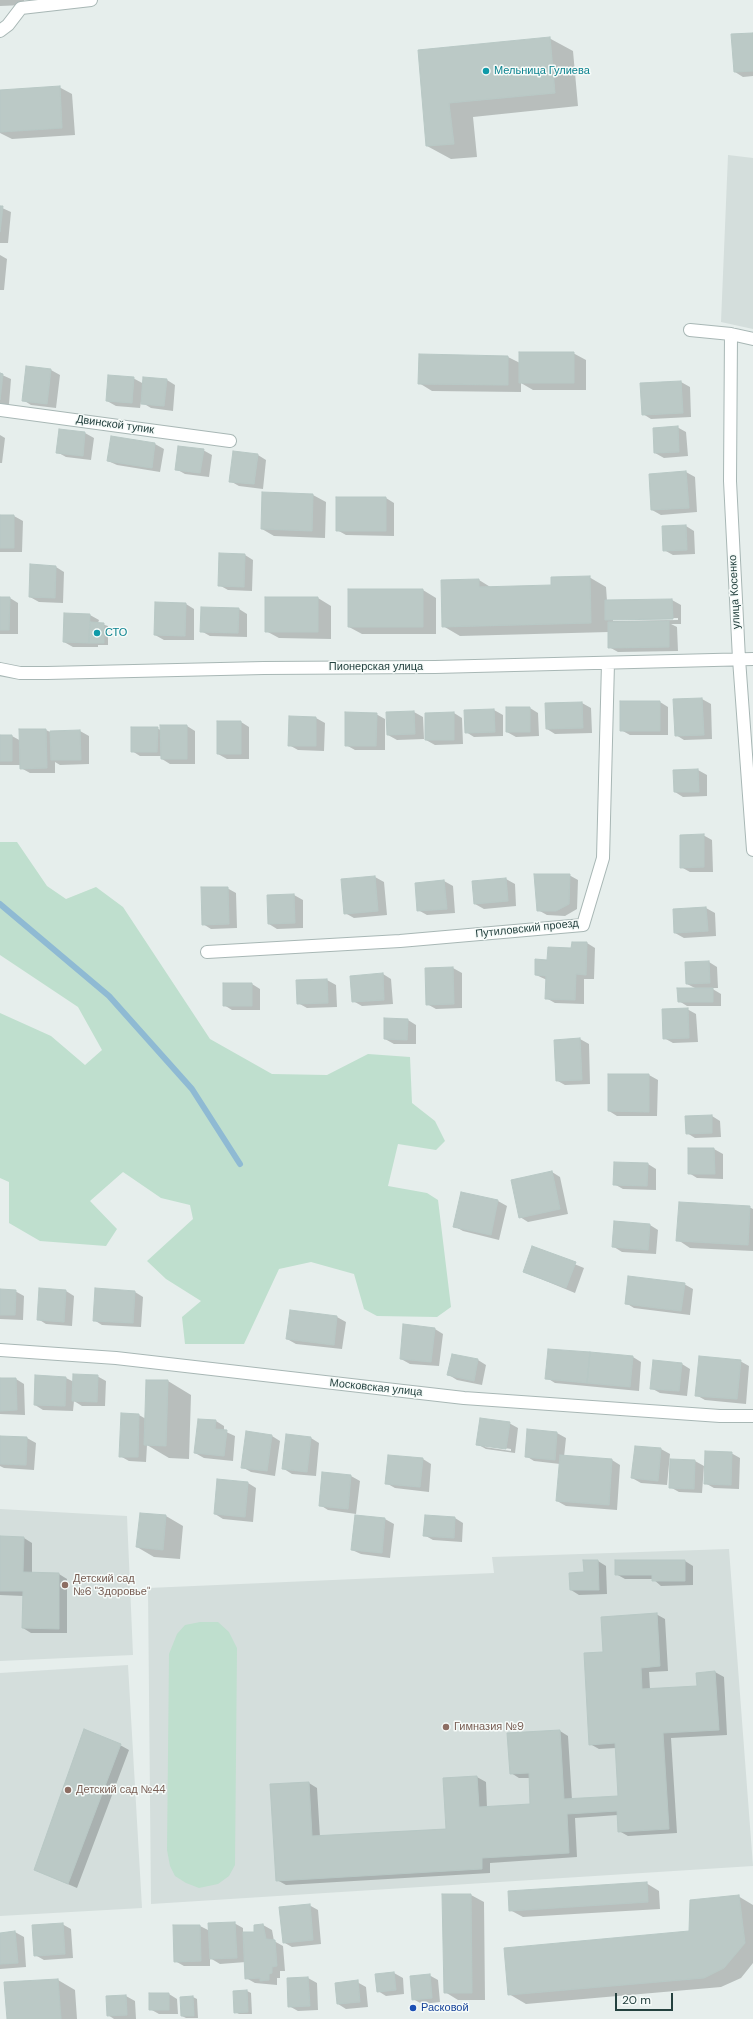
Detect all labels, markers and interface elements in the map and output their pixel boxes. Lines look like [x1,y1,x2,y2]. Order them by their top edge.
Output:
place label: Мельница Гулиева [494,64,590,78]
marker: Мельница Гулиева [481,66,491,76]
street label: Двинской тупик [75,413,155,437]
street label: улица Косенко [726,554,744,630]
place label: СТО [105,626,127,640]
marker: СТО [92,628,102,638]
street label: Пионерская улица [329,660,423,674]
street label: Путиловский проезд [475,917,579,941]
street label: Московская улица [329,1377,423,1399]
place label: Детский сад №6 "Здоровье" [73,1572,150,1598]
marker: Детский сад №6 "Здоровье" [60,1580,70,1590]
place label: Гимназия №9 [454,1720,524,1734]
marker: Гимназия №9 [441,1722,451,1732]
place label: Детский сад №44 [76,1783,166,1797]
marker: Детский сад №44 [63,1785,73,1795]
scale bar [617,1985,675,2011]
text: 20 m [622,1992,651,2008]
place label: Расковой [421,2001,469,2015]
marker: Расковой [408,2003,418,2013]

